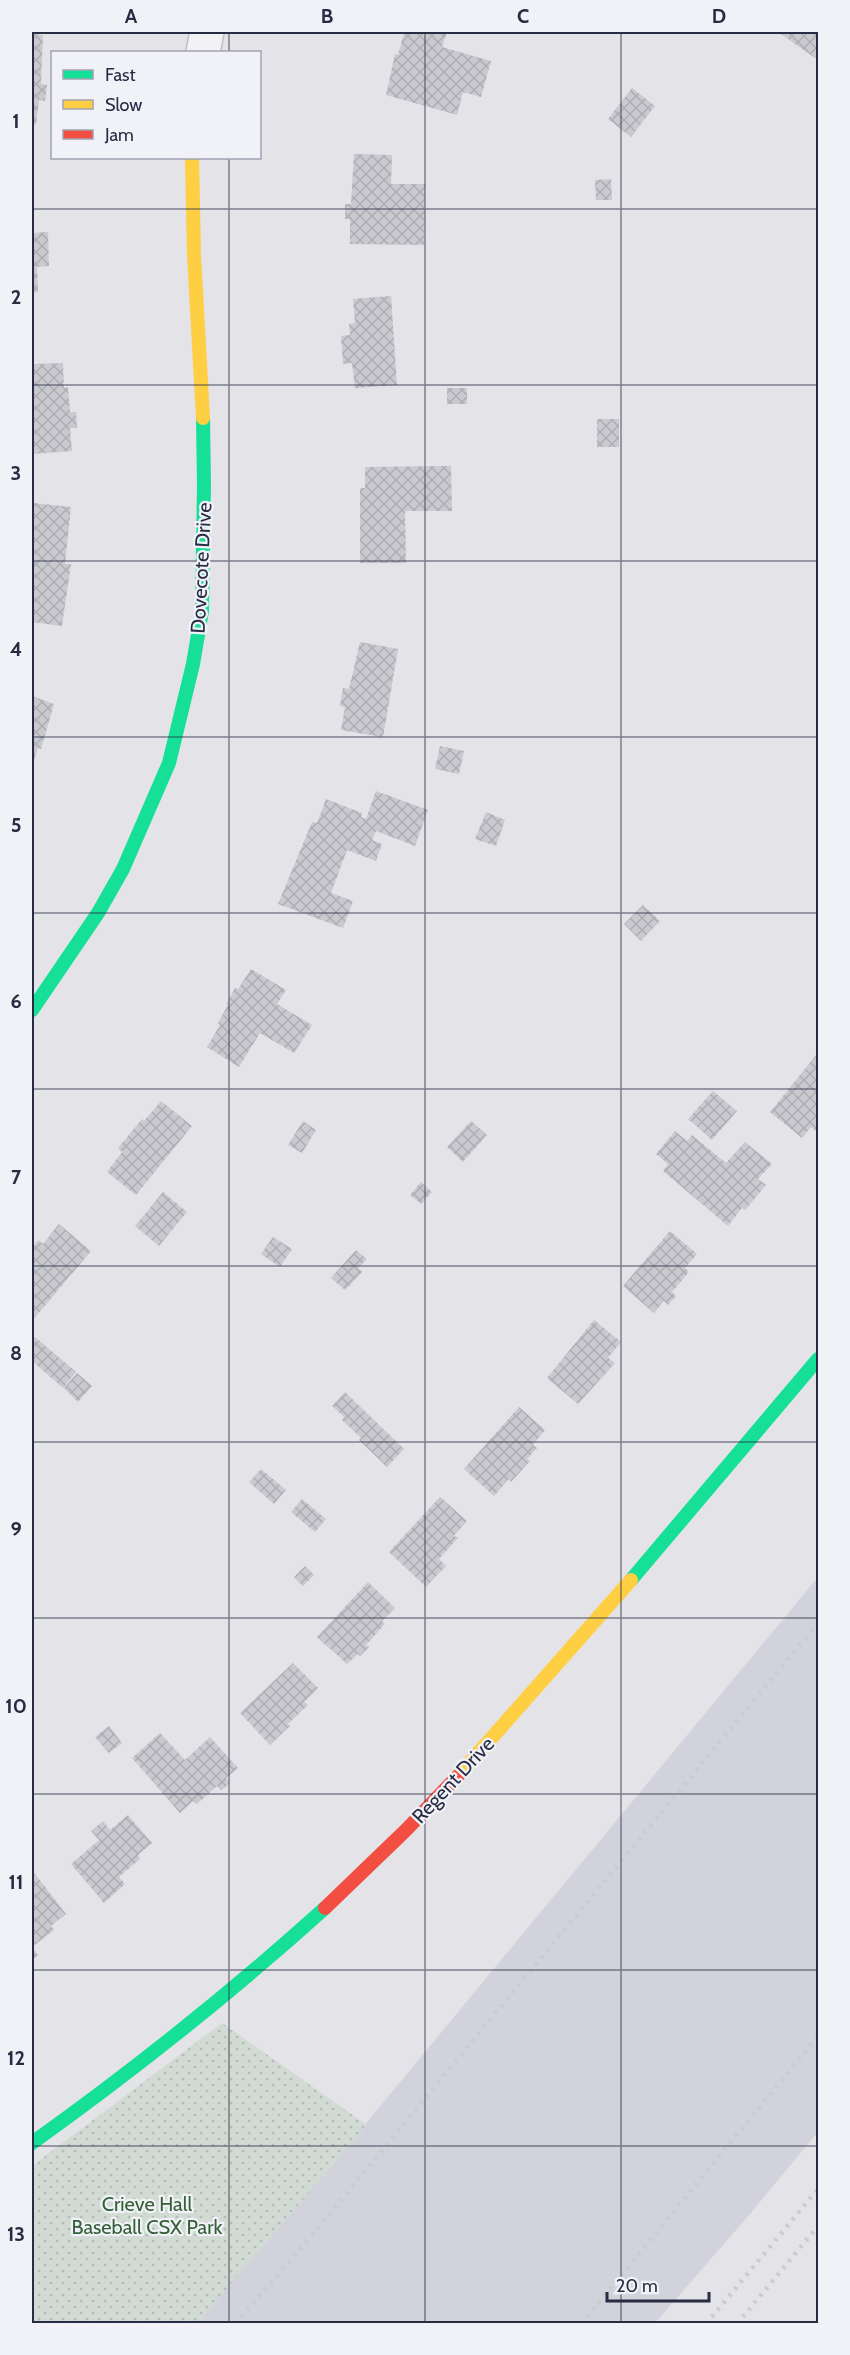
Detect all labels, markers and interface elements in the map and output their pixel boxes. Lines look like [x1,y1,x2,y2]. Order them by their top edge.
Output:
text: A [125,4,138,28]
text: B [321,4,333,28]
text: C [517,4,529,28]
text: D [712,4,726,28]
legend [51,51,261,159]
text: Fast [105,64,136,86]
text: Slow [105,94,142,116]
text: 1 [12,109,20,133]
text: Jam [104,124,134,146]
text: 2 [11,285,21,309]
text: 3 [11,461,21,485]
street label: Dovecote Drive [186,502,216,634]
text: 4 [10,637,22,661]
text: 5 [11,813,21,837]
text: 6 [10,989,22,1013]
text: 7 [11,1165,22,1189]
text: 8 [10,1341,22,1365]
text: 9 [10,1517,22,1541]
text: 10 [5,1694,27,1718]
street label: Regent Drive [407,1732,499,1828]
text: 11 [9,1870,23,1894]
text: 12 [7,2046,25,2070]
park label: Crieve Hall Baseball CSX Park [72,2192,223,2239]
text: 13 [7,2222,25,2246]
scale bar [607,2265,709,2303]
text: 20 m [616,2275,658,2297]

